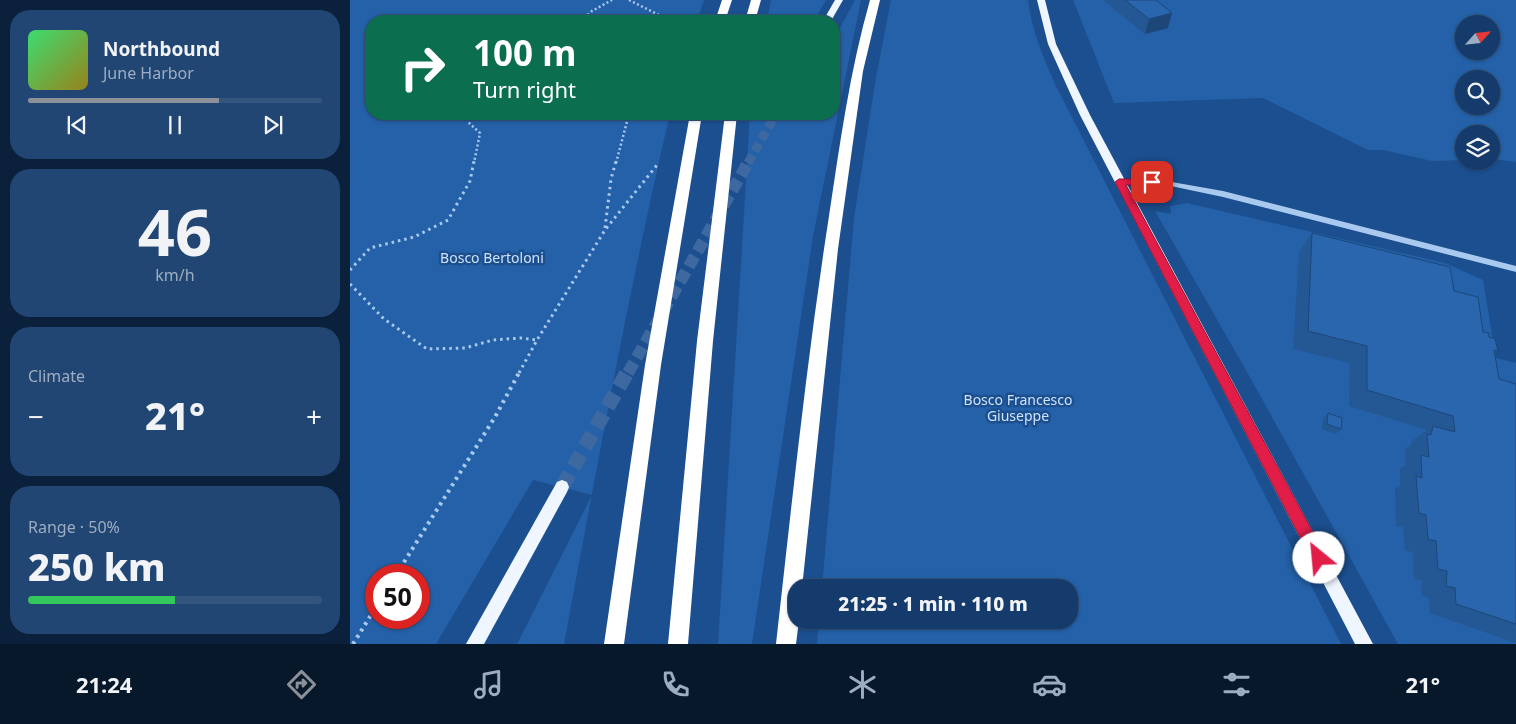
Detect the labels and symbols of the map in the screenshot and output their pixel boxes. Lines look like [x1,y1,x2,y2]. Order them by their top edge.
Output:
north arrow [1455,15,1500,60]
pin [1131,161,1173,203]
park label: Bosco Bertoloni [440,248,544,267]
park label: Bosco Francesco Giuseppe [964,390,1072,425]
position arrow [1292,531,1344,583]
speed limit sign: 50 [365,564,430,629]

